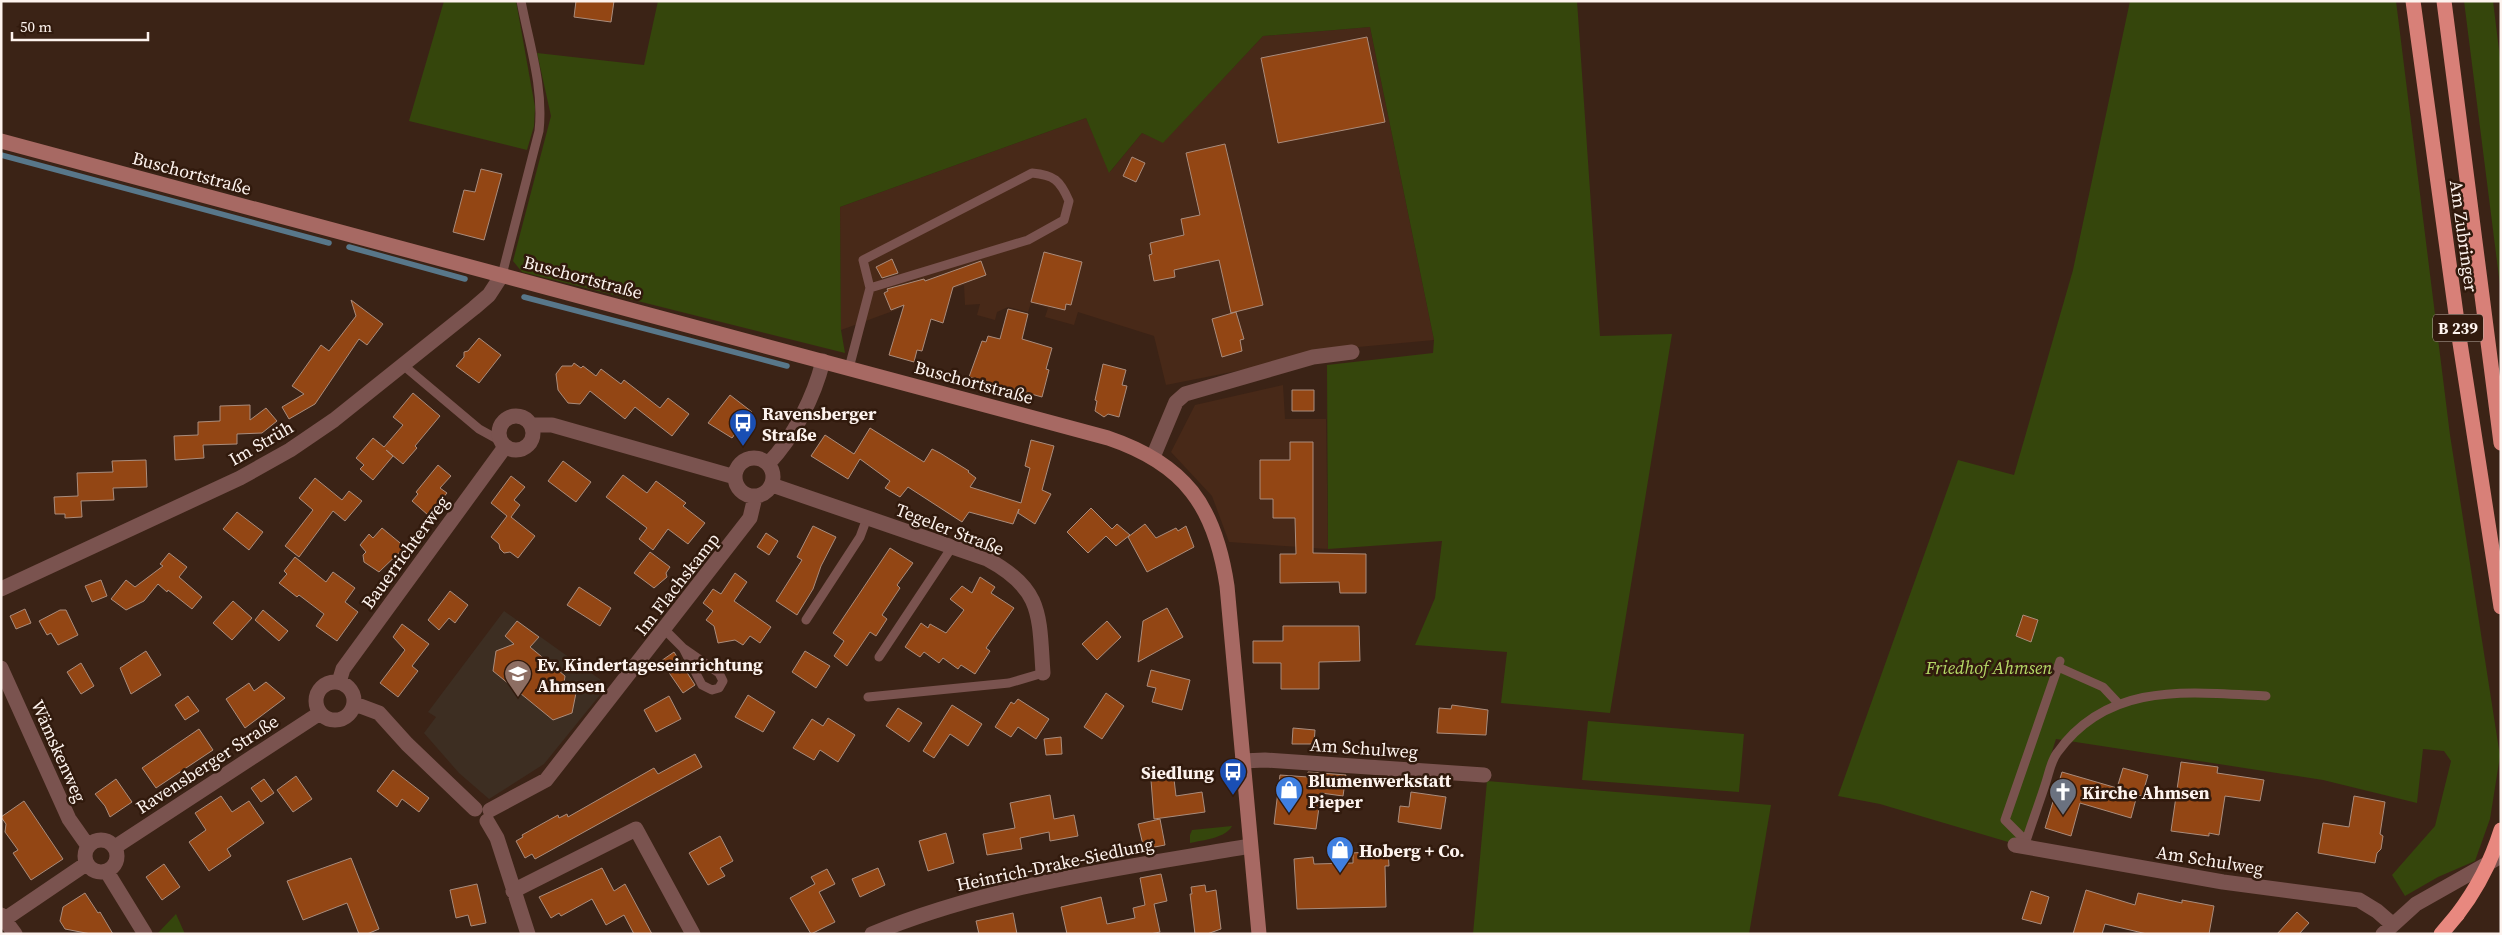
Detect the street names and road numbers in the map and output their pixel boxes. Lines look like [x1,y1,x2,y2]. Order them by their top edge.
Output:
street label: Buschortstraße [130,145,254,201]
street label: Am Zubringer [2444,178,2484,294]
street label: Buschortstraße [521,249,645,305]
road number: B 239 [2433,314,2483,342]
street label: Buschortstraße [912,354,1036,410]
street label: Im Strüh [224,414,298,472]
street label: Bauerrichterweg [355,490,455,614]
street label: Tegeler Straße [892,497,1008,561]
street label: Im Flachskamp [629,527,725,641]
street label: Wämskenweg [25,696,93,806]
street label: Ravensberger Straße [131,708,283,820]
street label: Am Schulweg [1309,732,1419,764]
street label: Heinrich-Drake-Siedlung [954,831,1156,897]
street label: Am Schulweg [2154,839,2266,881]

